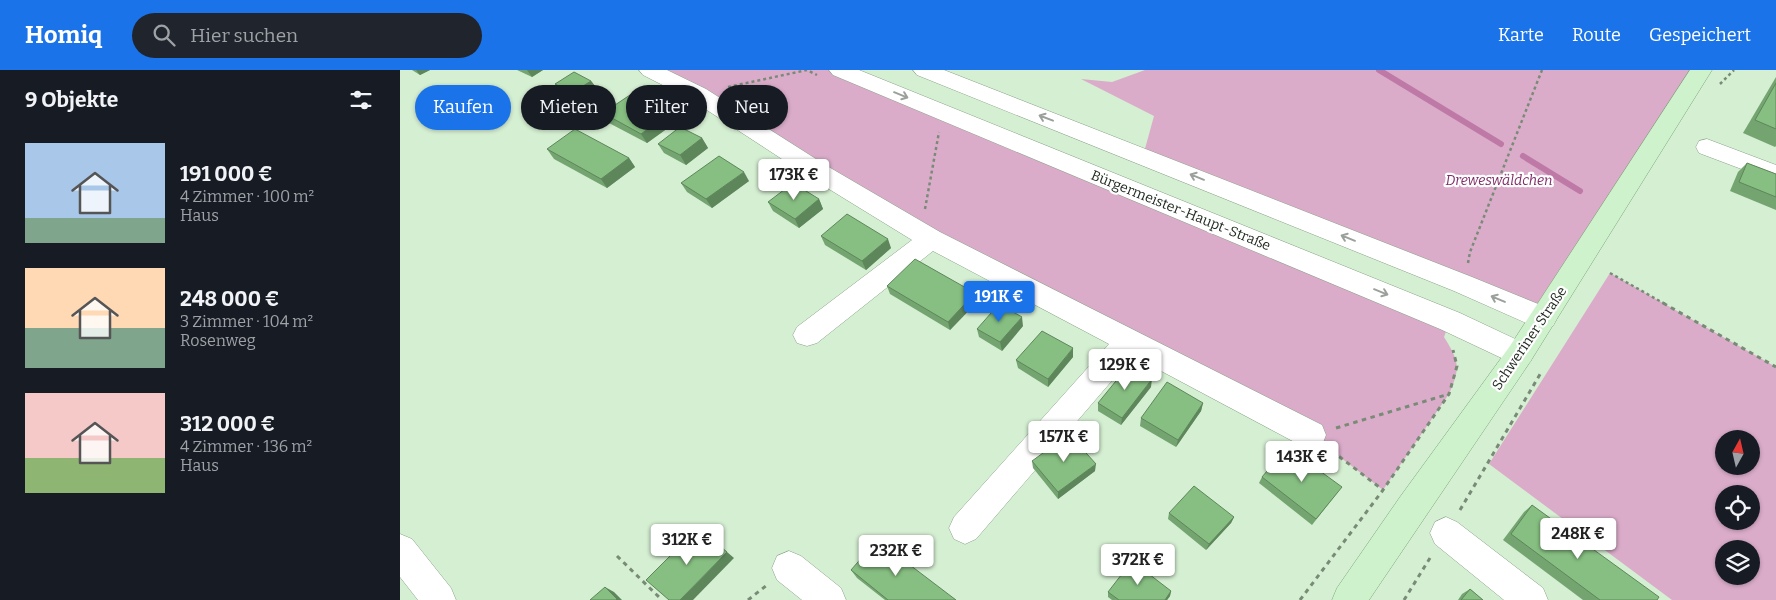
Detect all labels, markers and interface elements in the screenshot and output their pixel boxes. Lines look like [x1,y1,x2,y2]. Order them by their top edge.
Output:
search box [132,13,482,58]
text: Homiq [25,21,102,49]
icon: search [150,21,178,49]
text: Hier suchen [190,24,298,47]
text: Karte [1498,24,1544,46]
text: Route [1572,24,1621,46]
text: Gespeichert [1649,24,1751,46]
chip: Kaufen [415,85,511,130]
chip: Mieten [521,85,616,130]
chip: Filter [626,85,707,130]
chip: Neu [717,85,788,130]
icon: filters [347,86,375,114]
text: 9 Objekte [25,87,118,113]
one-way arrow [893,91,908,100]
one-way arrow [1038,113,1054,122]
pin: 173K € [753,158,835,201]
text: 191 000 € [180,161,273,187]
icon: home [65,163,125,223]
text: 173K € [769,165,819,184]
street label: Bürgermeister-Haupt-Straße [1089,167,1273,254]
one-way arrow [1190,172,1205,182]
park label: Dreweswäldchen [1446,172,1552,189]
text: 4 Zimmer · 100 m² [180,187,314,206]
text: Haus [180,206,219,225]
one-way arrow [1341,232,1356,242]
pin: 191K € [958,280,1040,323]
street label: Schweriner Straße [1489,283,1570,393]
text: 248 000 € [180,286,279,312]
text: 191K € [975,287,1023,306]
icon: home [65,288,125,348]
one-way arrow [1373,288,1388,298]
one-way arrow [1491,293,1506,303]
text: 3 Zimmer · 104 m² [180,312,313,331]
text: Rosenweg [180,331,256,350]
pin: 129K € [1084,348,1166,391]
text: 129K € [1100,355,1150,374]
text: 312 000 € [180,411,275,437]
icon: home [65,413,125,473]
pin: 157K € [1023,420,1105,463]
text: 157K € [1039,427,1089,446]
north arrow [1715,430,1760,475]
map controls [1715,430,1760,585]
text: 4 Zimmer · 136 m² [180,437,312,456]
pin: 143K € [1261,440,1343,483]
text: 143K € [1276,447,1328,466]
text: Haus [180,456,219,475]
button: locate [1715,485,1760,530]
pin: 248K € [1537,518,1619,560]
pin: 312K € [646,524,728,566]
text: 248K € [1551,524,1605,543]
text: 312K € [662,530,712,549]
pin: 232K € [855,534,937,577]
button: layers [1715,540,1760,585]
text: 232K € [870,541,922,560]
pin: 372K € [1097,544,1179,586]
text: 372K € [1112,550,1164,569]

